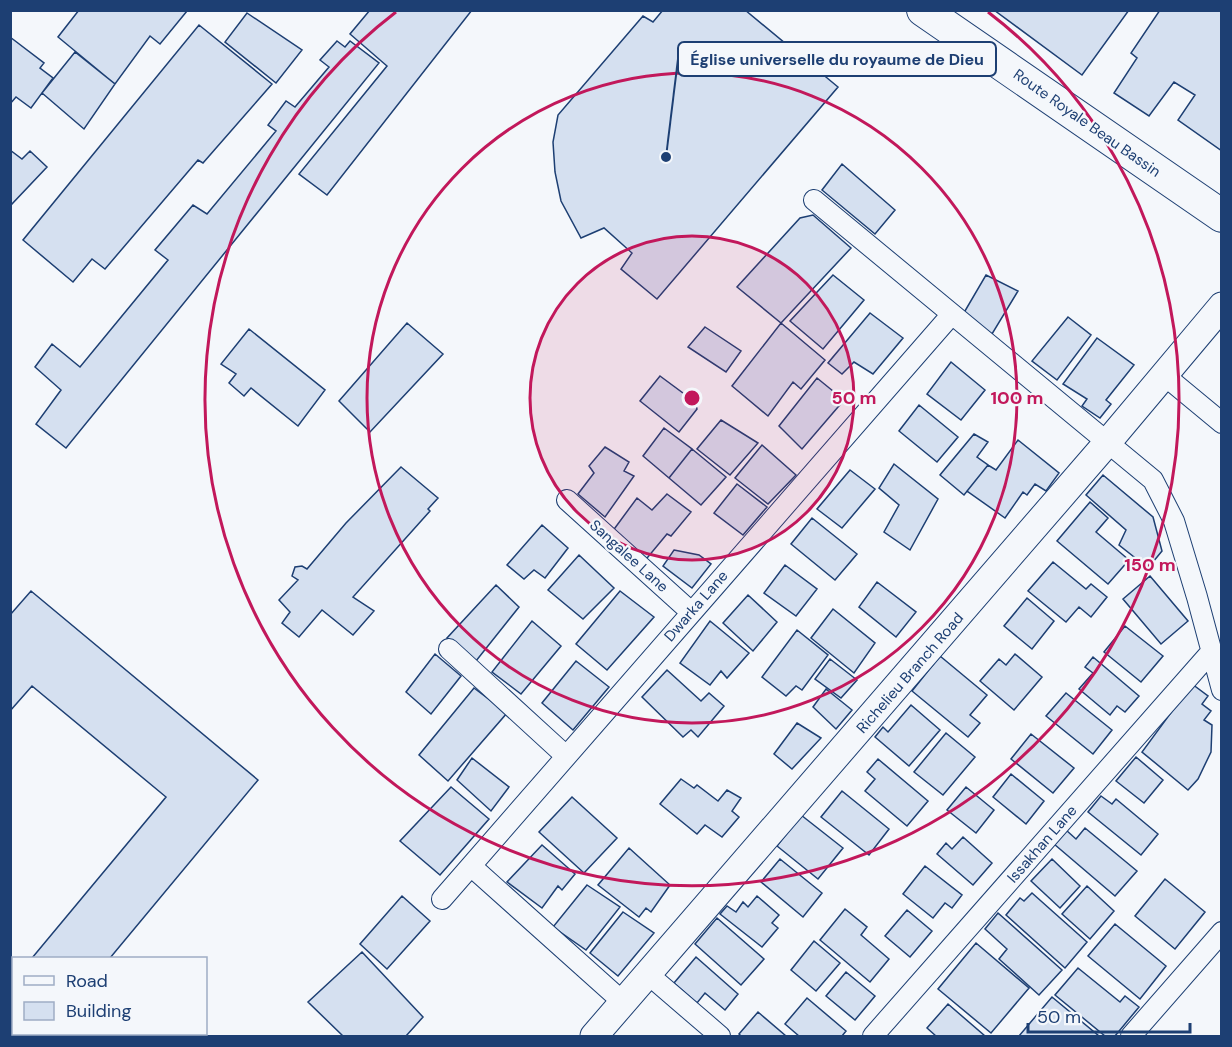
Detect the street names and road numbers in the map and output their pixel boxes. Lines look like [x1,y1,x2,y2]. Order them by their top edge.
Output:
street label: Route Royale Beau Bassin [1009,64,1165,182]
street label: Sangalee Lane [585,515,673,597]
street label: Dwarka Lane [660,566,732,646]
street label: Richelieu Branch Road [852,608,968,738]
street label: Issakhan Lane [1003,801,1081,887]

